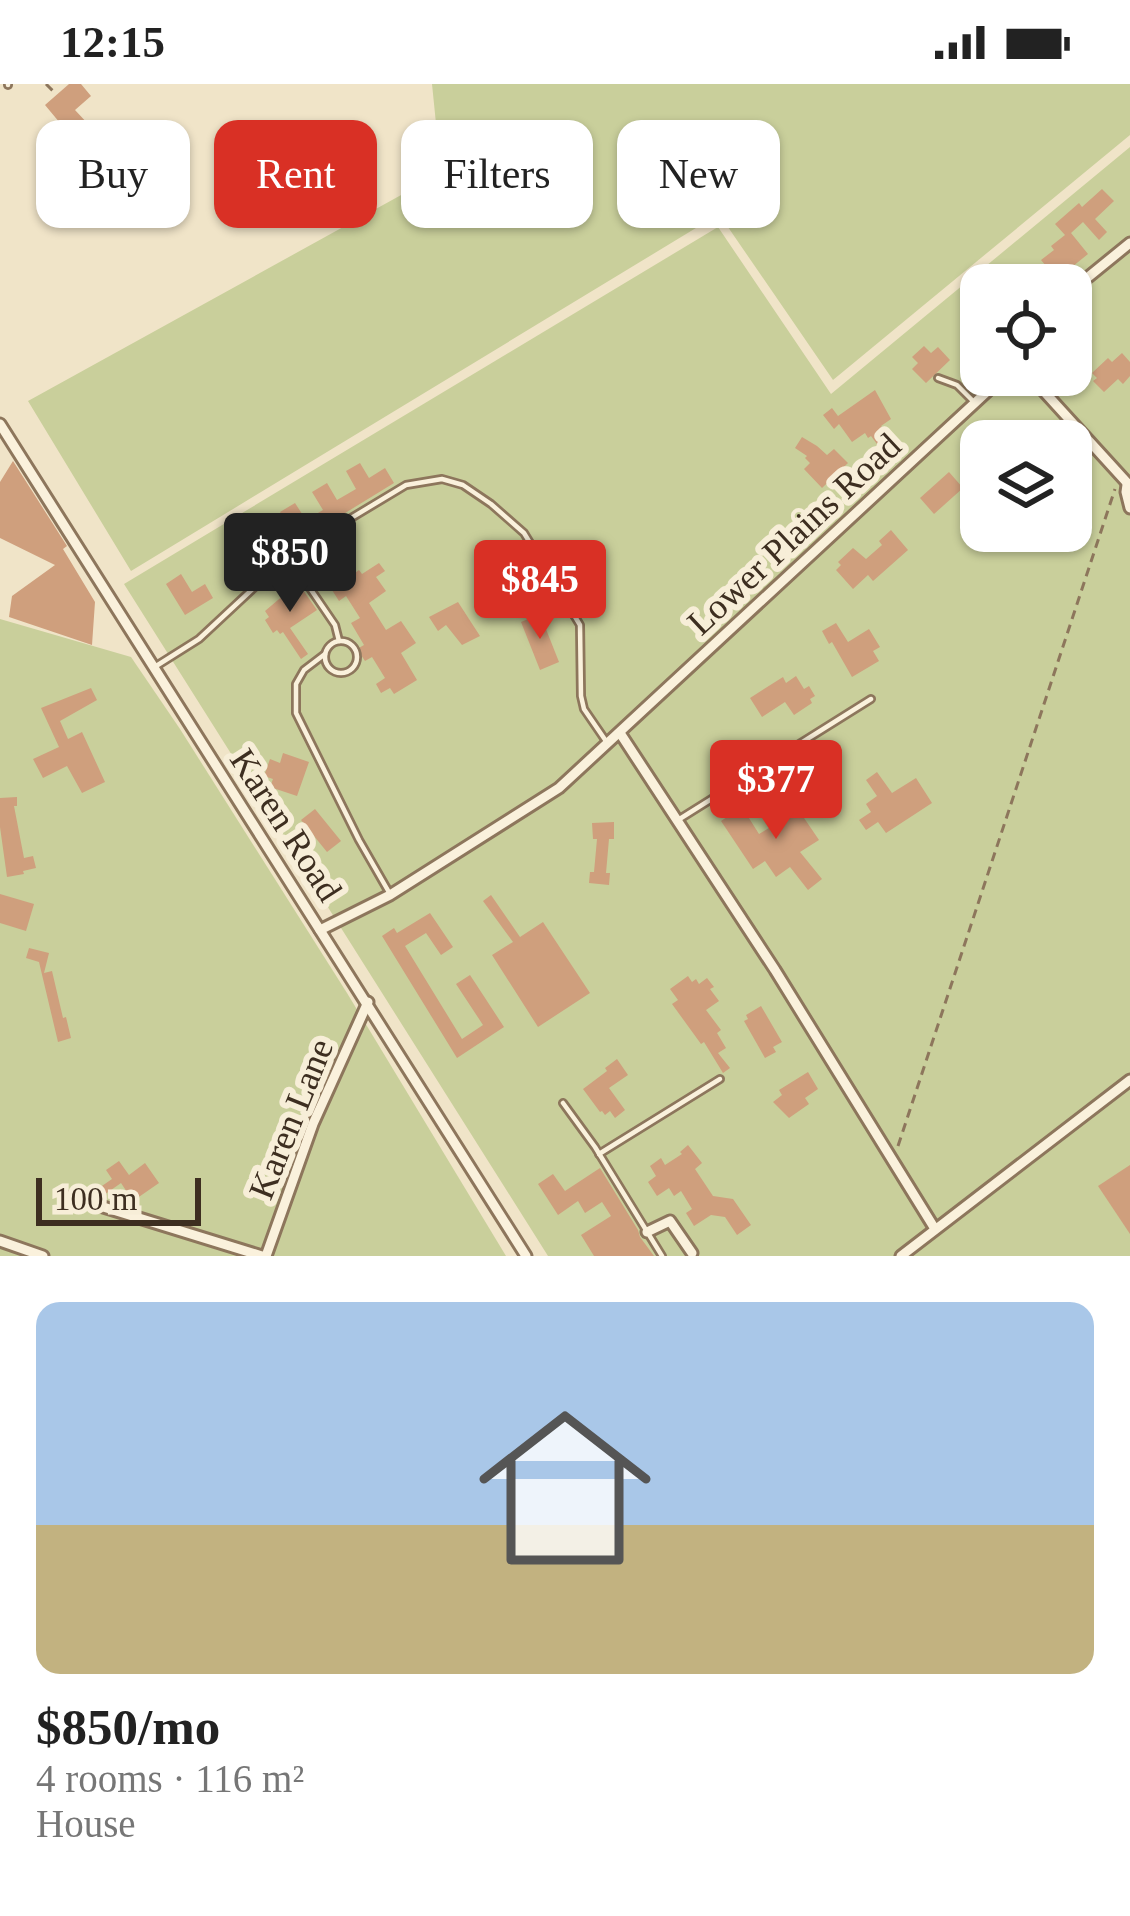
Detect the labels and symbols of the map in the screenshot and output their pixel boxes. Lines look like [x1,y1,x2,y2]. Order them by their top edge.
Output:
street label: Lower Plains Road [679,425,909,643]
pin: $850 [219,513,361,615]
pin: $845 [469,540,611,642]
pin: $377 [705,740,847,842]
street label: Karen Road [222,742,350,908]
street label: Karen Lane [241,1033,341,1205]
scale bar [36,1172,201,1225]

